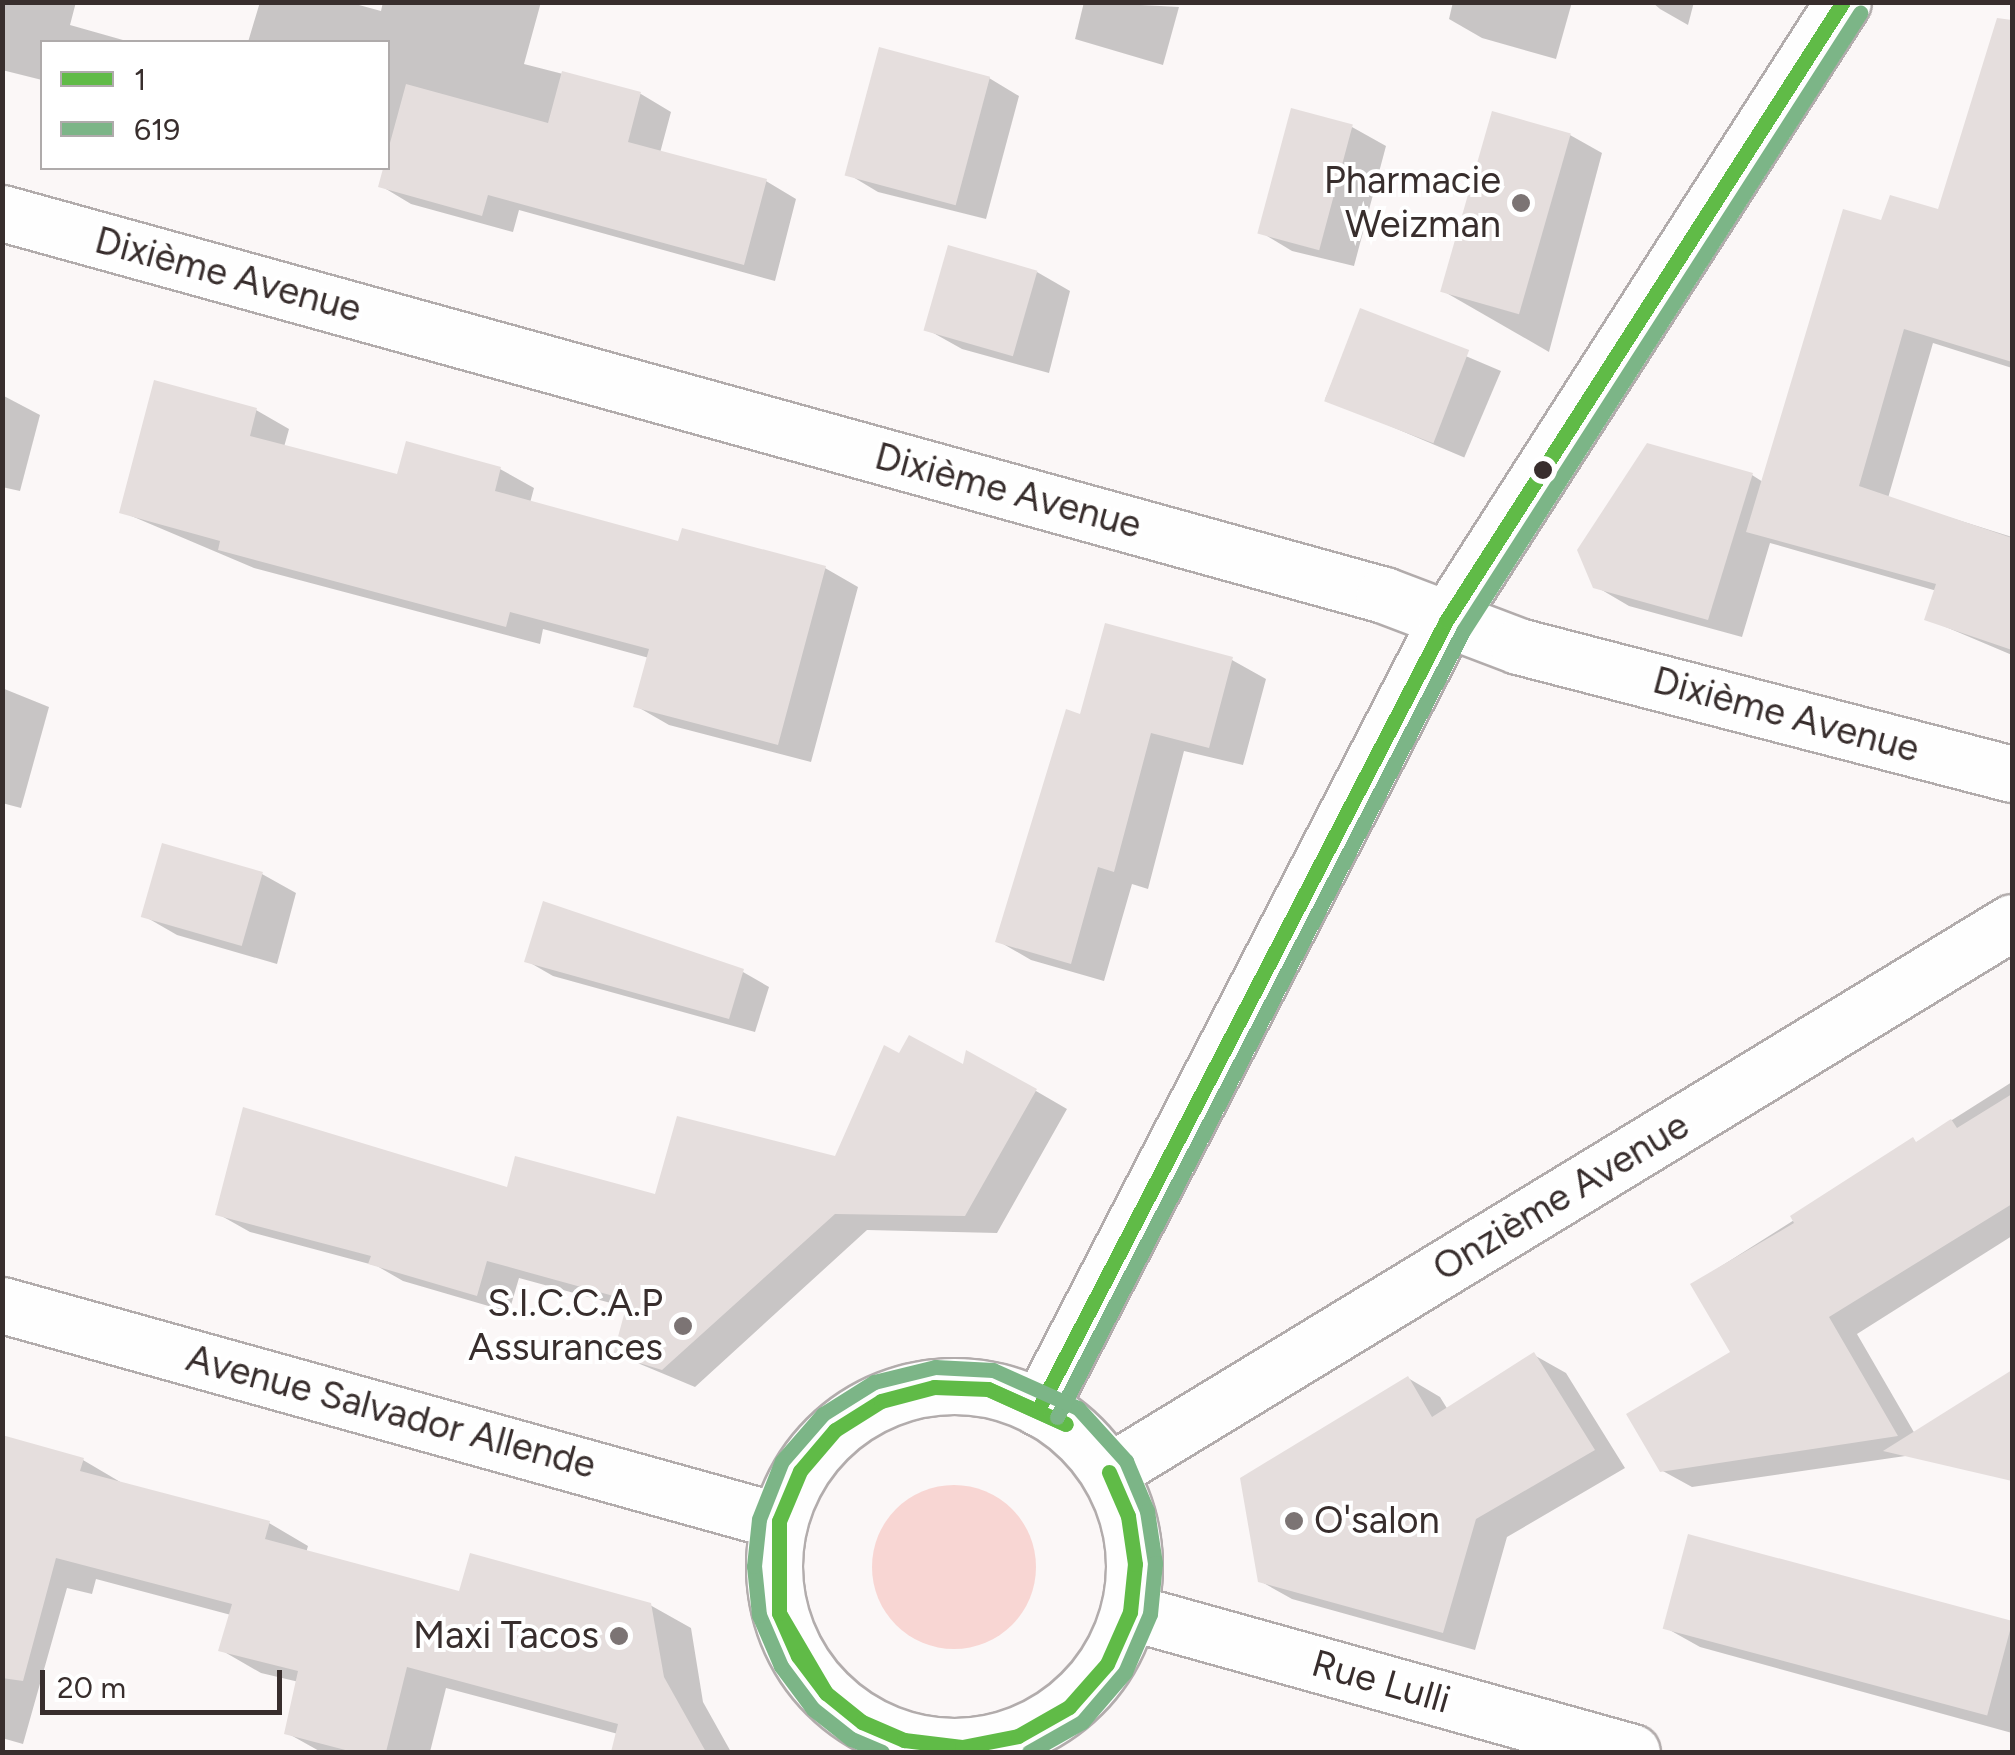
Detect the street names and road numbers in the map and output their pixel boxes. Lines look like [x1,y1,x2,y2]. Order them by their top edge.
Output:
street label: Dixième Avenue [90,218,366,332]
street label: Dixième Avenue [870,434,1146,548]
street label: Dixième Avenue [1648,658,1924,772]
street label: Onzième Avenue [1425,1103,1697,1291]
street label: Avenue Salvador Allende [181,1335,601,1489]
street label: Rue Lulli [1307,1641,1455,1723]

